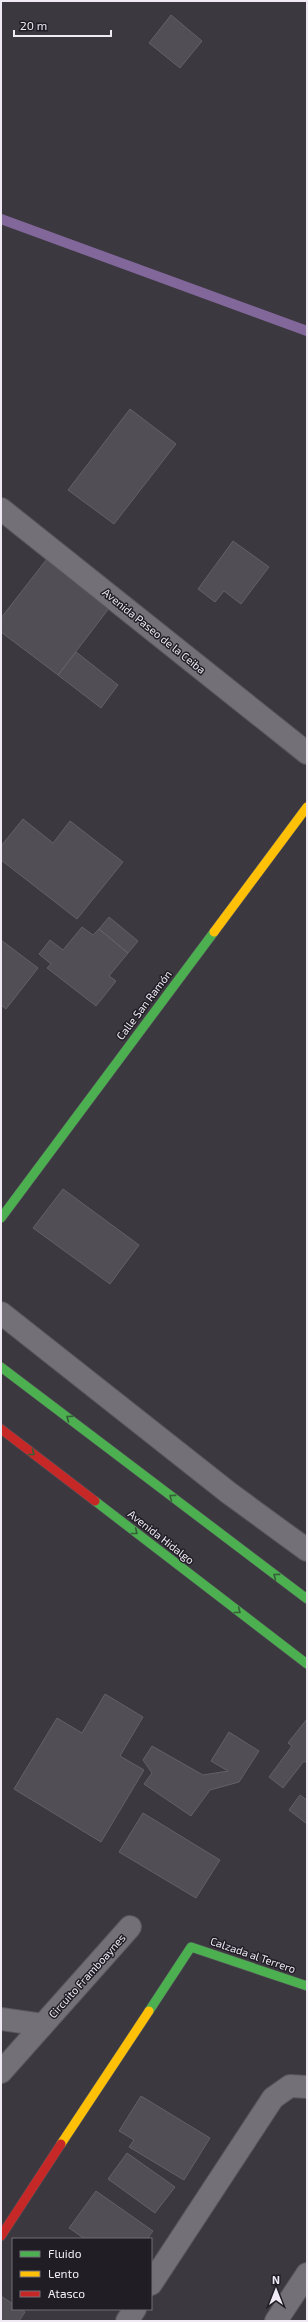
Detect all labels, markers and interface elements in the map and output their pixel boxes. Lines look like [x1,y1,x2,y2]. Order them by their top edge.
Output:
scale bar [14,12,111,38]
text: 20 m [20,18,47,32]
street label: Avenida Paseo de la Ceiba [100,585,208,676]
street label: Calle San Ramón [113,967,174,1042]
one-way arrow [66,1416,73,1423]
one-way arrow [27,1448,34,1455]
one-way arrow [170,1495,177,1502]
street label: Avenida Hidalgo [126,1507,197,1566]
one-way arrow [131,1528,138,1535]
one-way arrow [273,1573,280,1580]
one-way arrow [234,1607,241,1614]
street label: Circuito Framboaynes [45,1931,128,2020]
street label: Calzada al Terrero [209,1934,298,1975]
legend [12,2238,152,2310]
text: Fluido [48,2246,82,2260]
text: Lento [48,2266,79,2280]
north arrow [256,2270,296,2310]
text: N [272,2273,280,2286]
text: Atasco [48,2286,85,2300]

